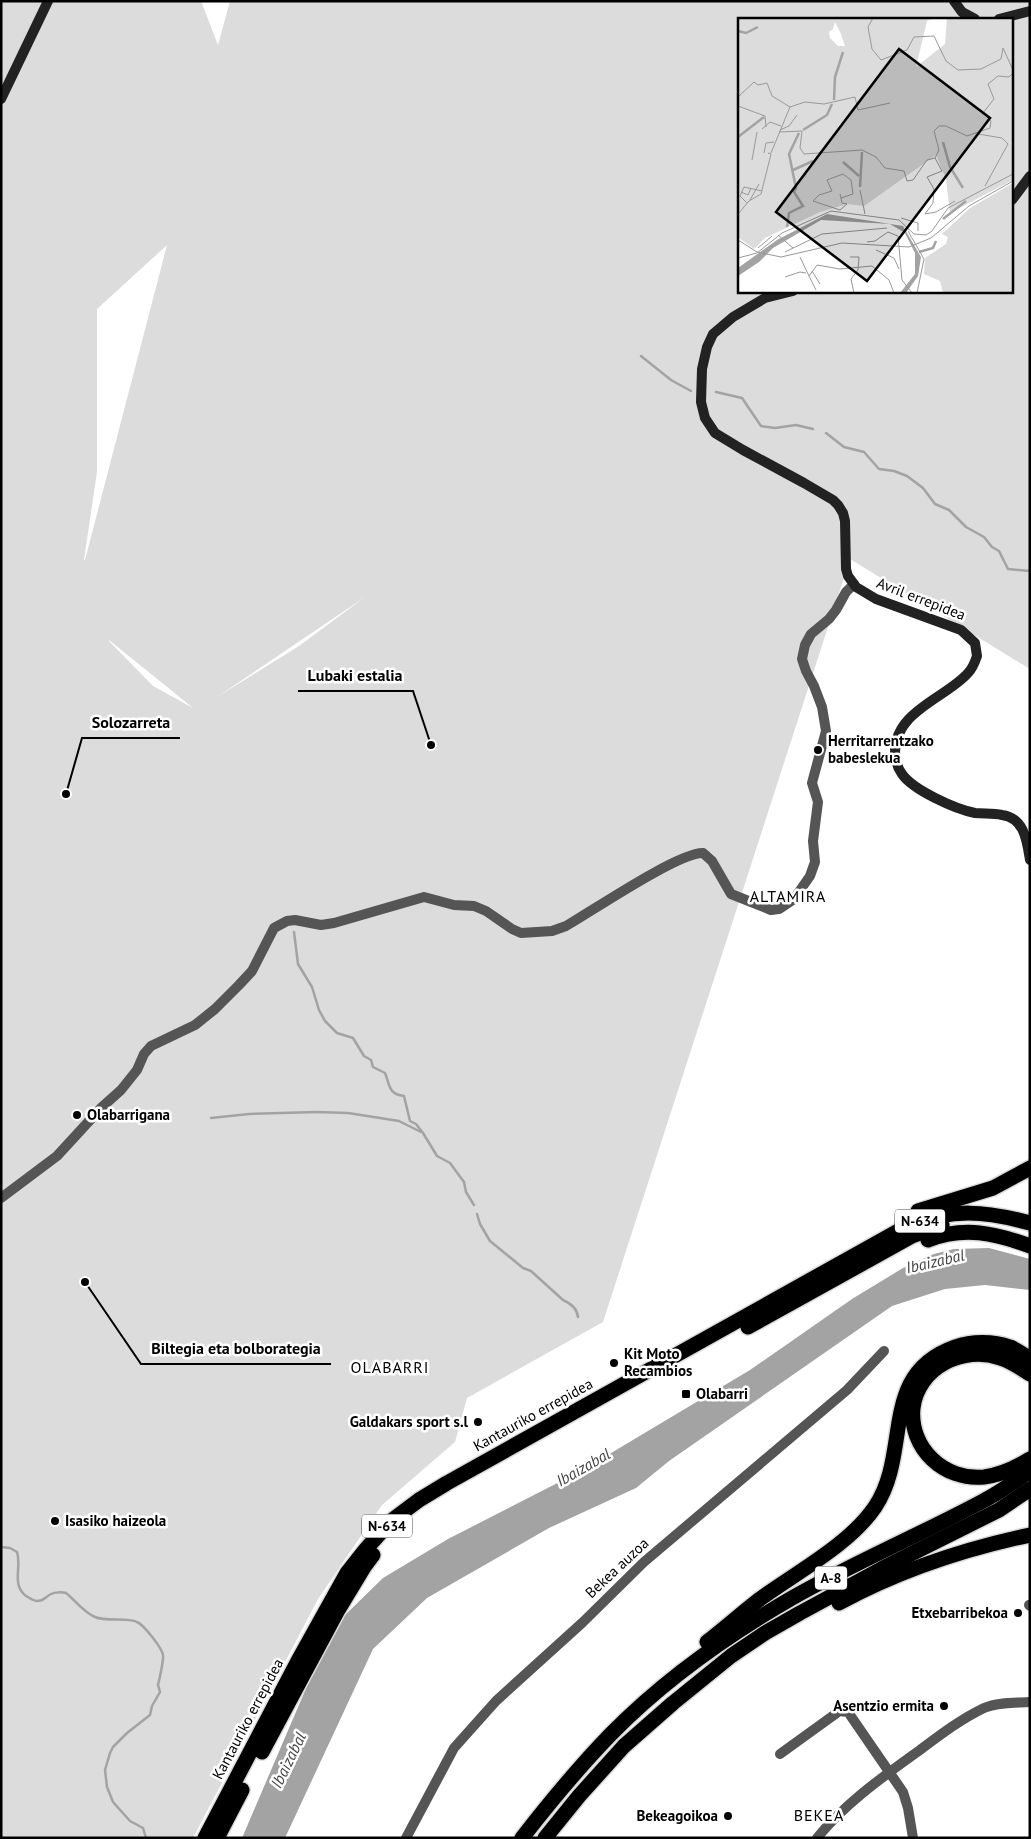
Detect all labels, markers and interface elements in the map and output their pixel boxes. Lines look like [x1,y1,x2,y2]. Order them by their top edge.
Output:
inset map [738,18,1014,292]
street label: Avril errepidea [874,573,968,624]
callout: Lubaki estalia [298,660,413,691]
text: Lubaki estalia [308,665,403,685]
callout: Solozarreta [82,707,180,738]
text: Solozarreta [92,712,170,732]
place label: Herritarrentzako babeslekua [828,731,934,767]
marker: Herritarrentzako babeslekua [812,744,824,756]
district label: ALTAMIRA [750,886,826,906]
place label: Olabarrigana [87,1105,170,1124]
marker: Olabarrigana [71,1109,83,1121]
road number: N-634 [895,1210,945,1232]
water label: Ibaizabal [904,1244,967,1277]
callout: Biltegia eta bolborategia [141,1333,331,1364]
text: Biltegia eta bolborategia [151,1338,321,1358]
place label: Kit Moto Recambios [624,1344,692,1380]
district label: OLABARRI [350,1357,430,1377]
marker: Kit Moto Recambios [608,1357,620,1369]
street label: Kantauriko errepidea [470,1374,596,1455]
place label: Olabarri [696,1384,748,1403]
marker: Olabarri [680,1388,692,1400]
place label: Galdakars sport s.l [350,1412,469,1431]
marker: Galdakars sport s.l [472,1416,484,1428]
water label: Ibaizabal [552,1443,614,1491]
place label: Isasiko haizeola [65,1511,166,1530]
road number: N-634 [362,1514,412,1538]
marker: Isasiko haizeola [49,1515,61,1527]
street label: Bekea auzoa [581,1533,652,1602]
road number: A-8 [815,1566,847,1590]
place label: Etxebarribekoa [912,1603,1008,1622]
marker: Etxebarribekoa [1012,1607,1024,1619]
street label: Kantauriko errepidea [208,1655,287,1782]
place label: Asentzio ermita [833,1696,934,1715]
marker: Asentzio ermita [938,1700,950,1712]
water label: Ibaizabal [266,1728,310,1791]
district label: BEKEA [794,1805,844,1825]
place label: Bekeagoikoa [636,1806,718,1825]
marker: Bekeagoikoa [722,1810,734,1822]

